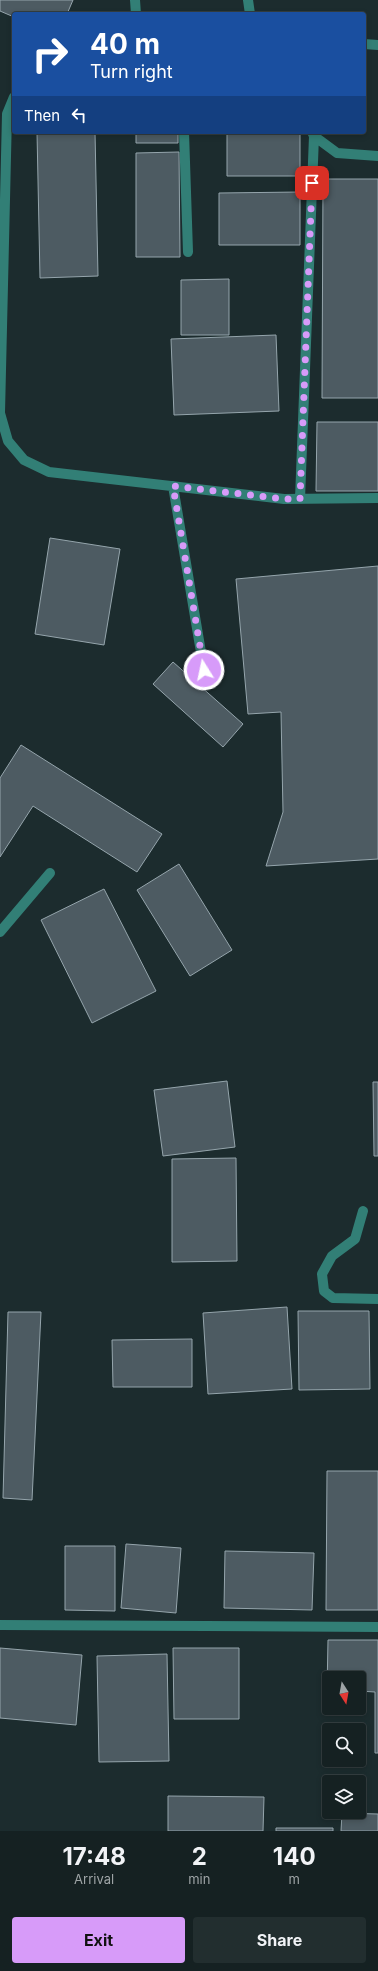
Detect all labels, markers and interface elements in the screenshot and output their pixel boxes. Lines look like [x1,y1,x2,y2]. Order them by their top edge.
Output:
text: 40 m [90,27,160,61]
icon: right [24,28,76,80]
text: Turn right [90,61,173,82]
icon: left [68,104,90,126]
text: Then [24,106,60,125]
pin [295,166,329,200]
icon: arrive [301,172,323,194]
position arrow [183,649,225,691]
north arrow [322,1671,366,1715]
map controls [322,1671,366,1819]
button: search [322,1723,366,1767]
button: layers [322,1775,366,1819]
text: 17:48 [62,1842,126,1871]
text: 2 [192,1842,207,1871]
text: 140 [273,1842,316,1871]
text: Arrival [74,1871,114,1887]
text: min [188,1871,210,1887]
text: m [289,1871,300,1887]
button: Exit [12,1917,185,1963]
button: Share [193,1917,366,1963]

